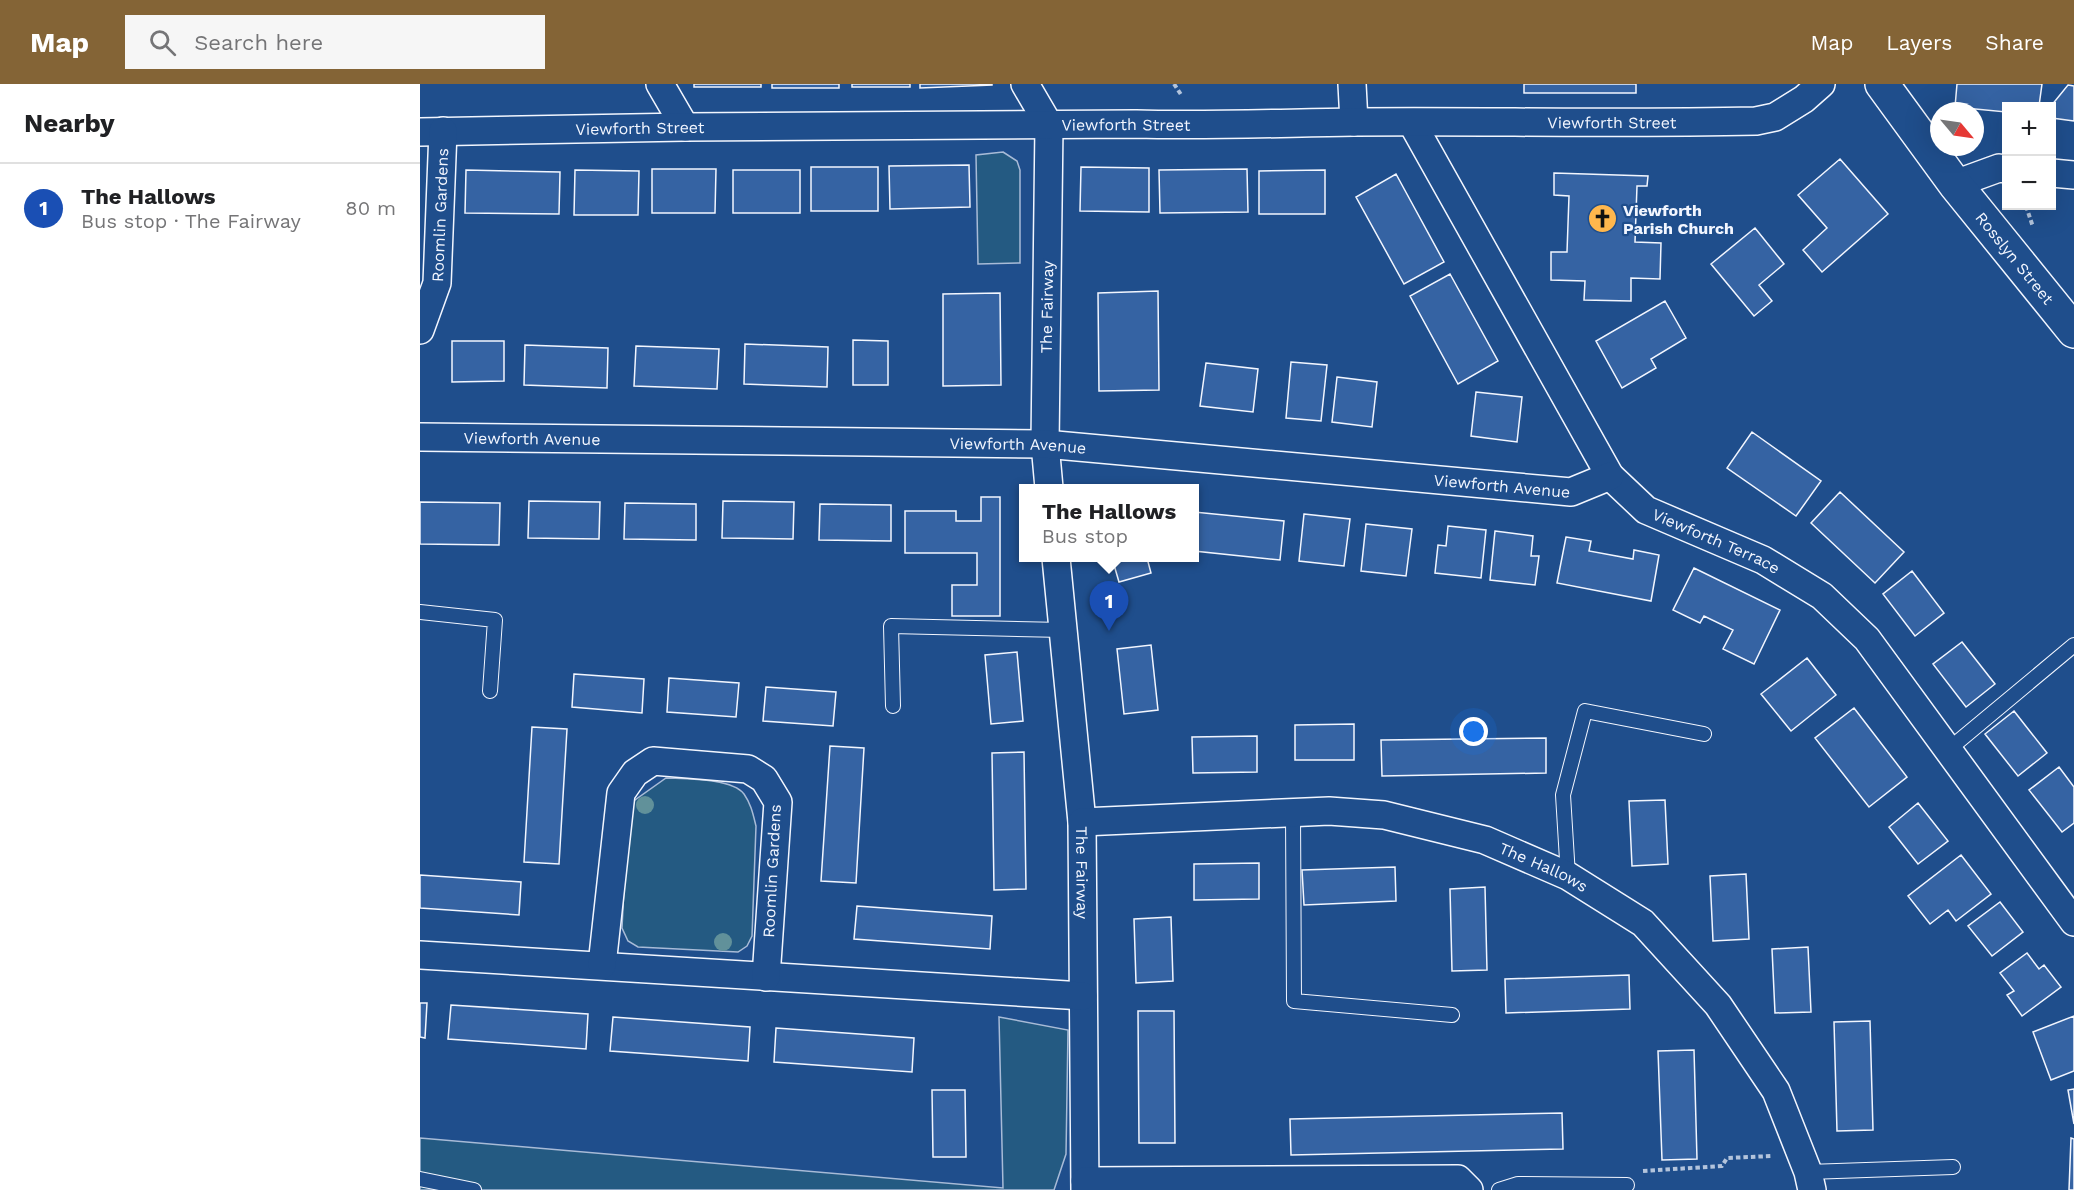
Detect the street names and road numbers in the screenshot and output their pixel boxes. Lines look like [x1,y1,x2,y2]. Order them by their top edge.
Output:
street label: Viewforth Street [1547,113,1677,132]
street label: Viewforth Street [1061,114,1191,134]
street label: Viewforth Street [575,117,705,139]
street label: Roomlin Gardens [428,148,452,282]
street label: Rosslyn Street [1972,208,2058,308]
street label: The Fairway [1037,260,1057,354]
street label: Viewforth Avenue [463,428,601,449]
street label: Viewforth Avenue [949,433,1087,457]
street label: Viewforth Avenue [1433,470,1571,501]
street label: Viewforth Terrace [1650,504,1784,578]
street label: Roomlin Gardens [759,804,785,938]
street label: The Fairway [1073,826,1092,920]
street label: The Hallows [1497,838,1592,896]

